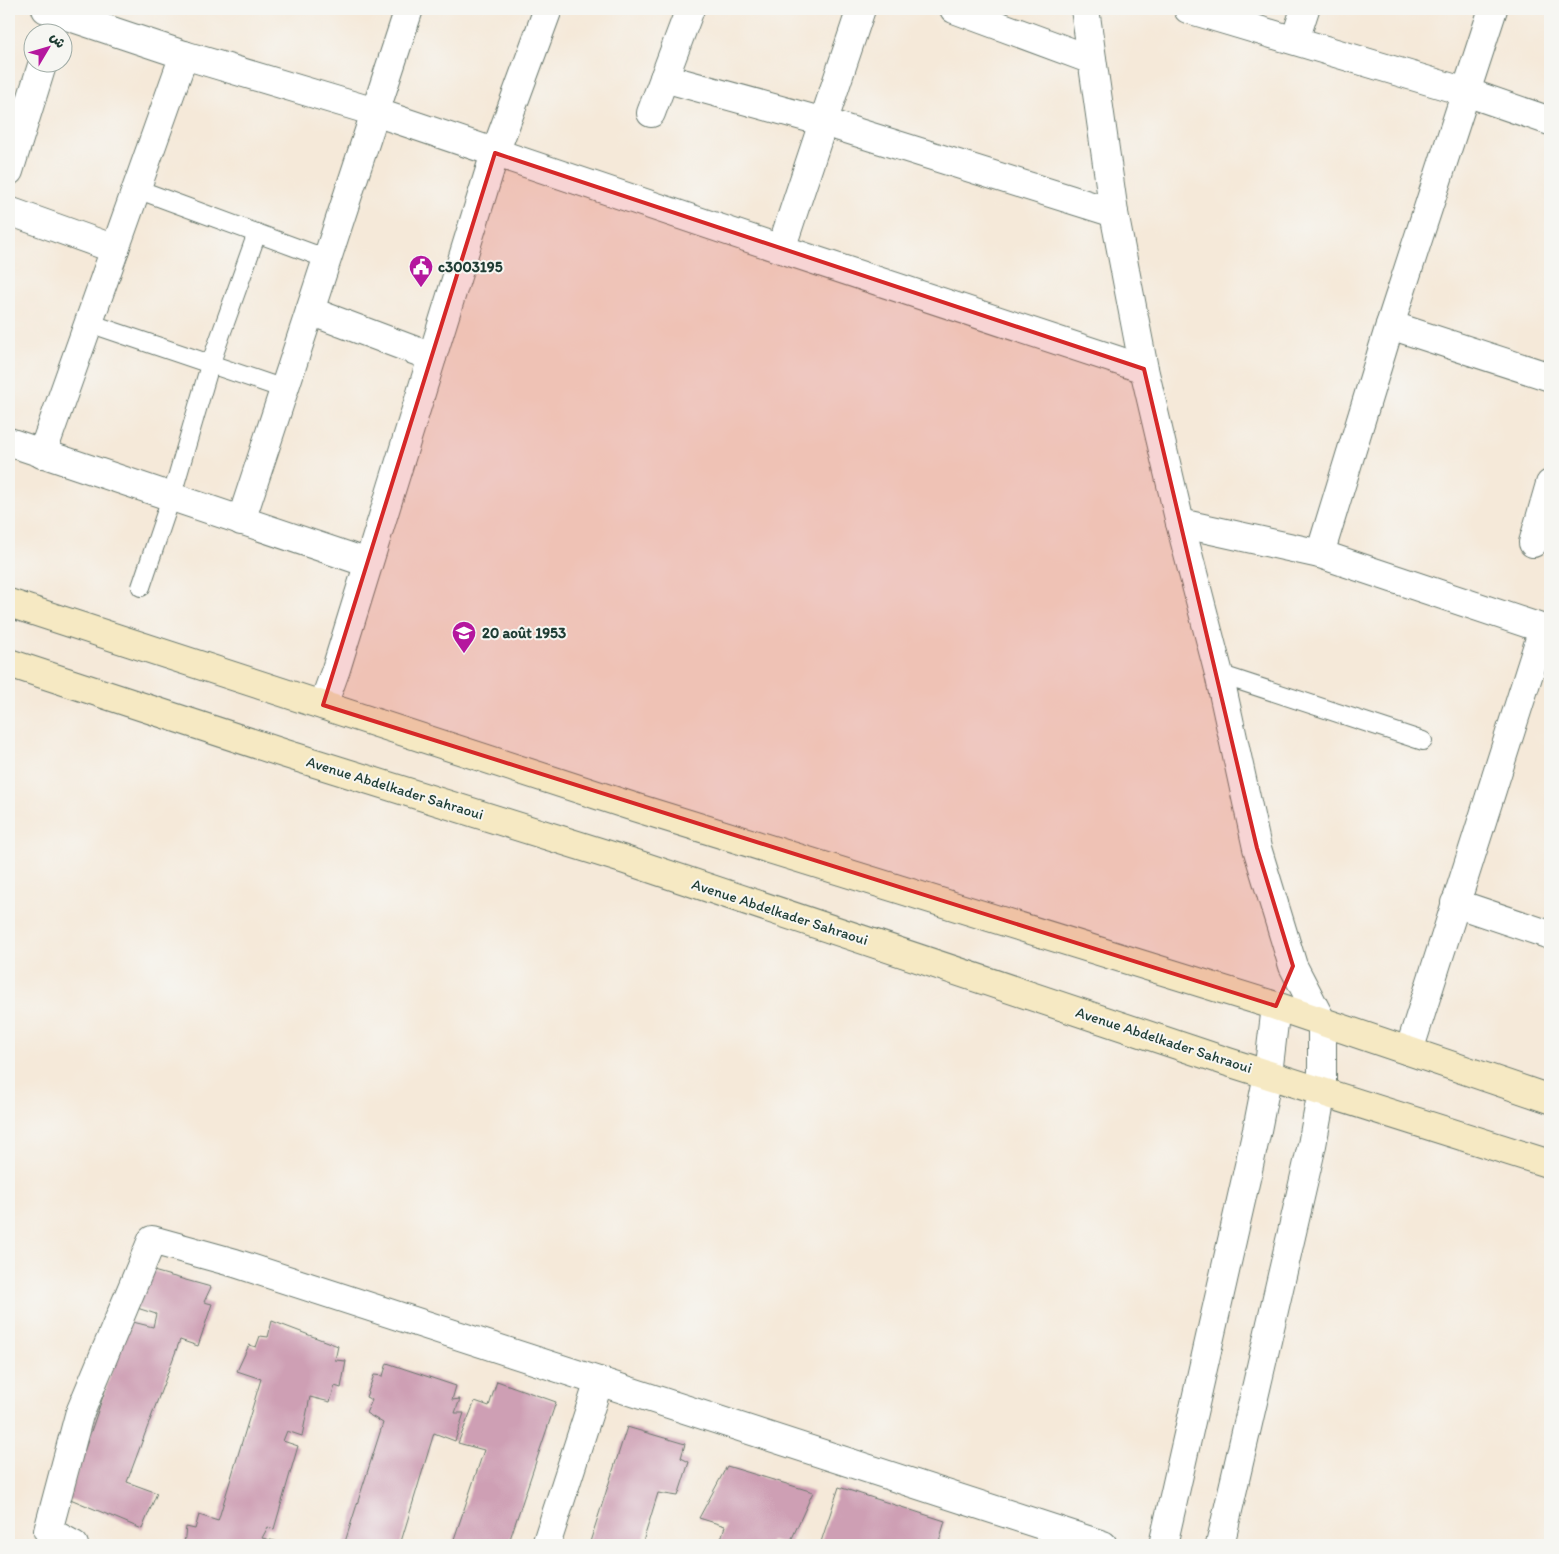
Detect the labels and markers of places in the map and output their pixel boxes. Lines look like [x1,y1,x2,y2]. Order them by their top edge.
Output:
public building icon: c3003195 [408,254,434,288]
place label: c3003195 [438,258,503,276]
school or university icon: 20 août 1953 [451,620,477,654]
place label: 20 août 1953 [482,624,566,642]

